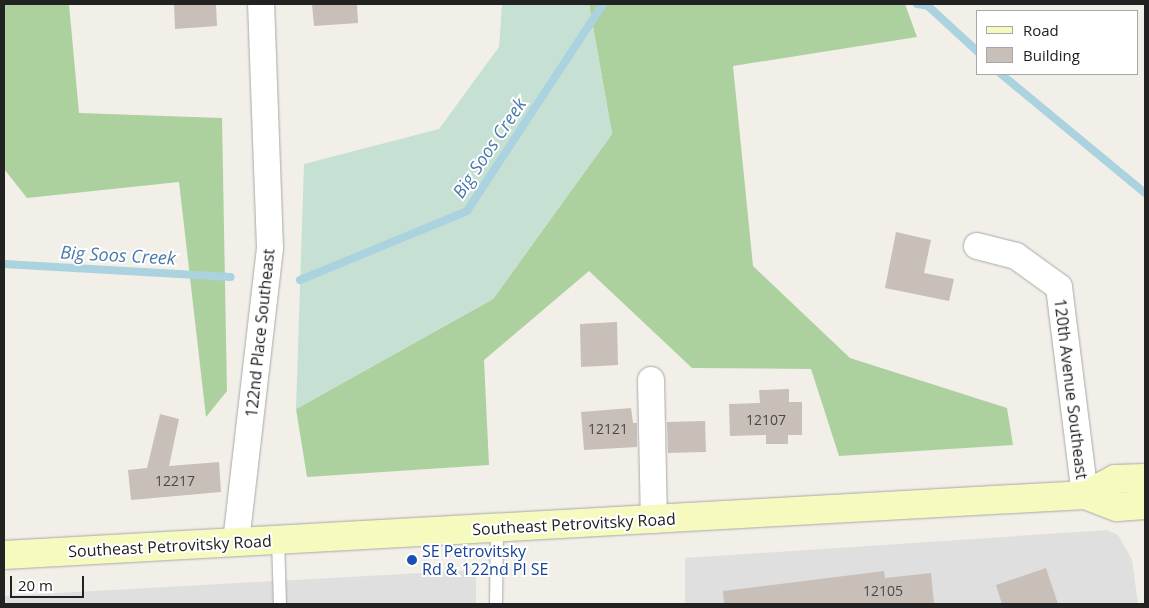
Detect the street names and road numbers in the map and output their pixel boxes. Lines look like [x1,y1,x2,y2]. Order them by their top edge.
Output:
street label: 122nd Place Southeast [242,248,278,418]
street label: 120th Avenue Southeast [1050,298,1092,480]
street label: Southeast Petrovitsky Road [472,509,676,539]
street label: Southeast Petrovitsky Road [68,531,272,561]

